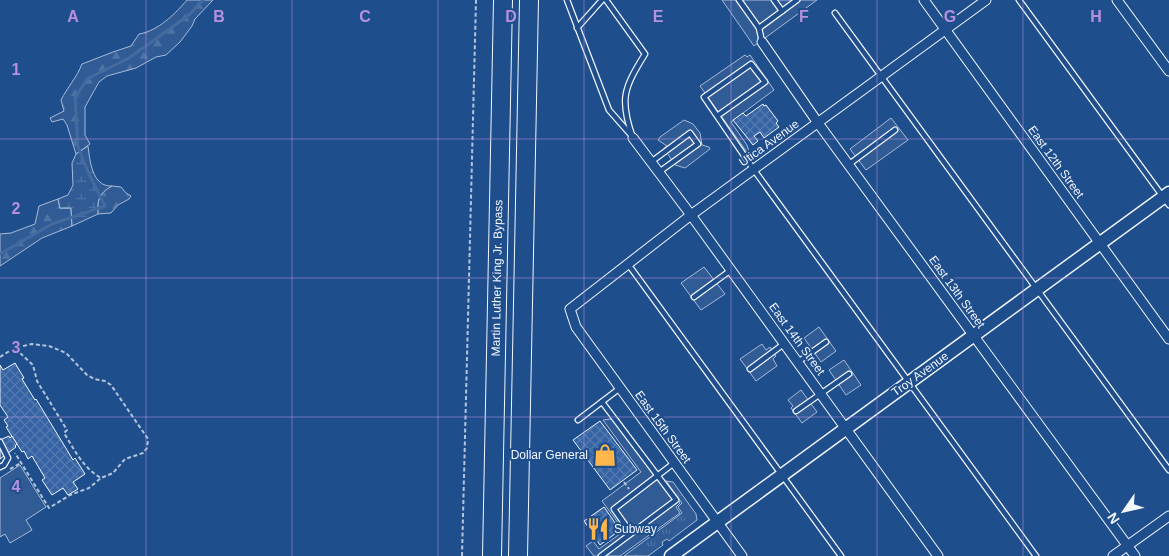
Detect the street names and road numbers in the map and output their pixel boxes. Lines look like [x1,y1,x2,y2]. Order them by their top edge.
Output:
street label: Utica Avenue [736,116,802,169]
street label: East 12th Street [1025,123,1087,201]
street label: Martin Luther King Jr. Bypass [489,200,505,356]
street label: East 13th Street [926,253,988,331]
street label: East 14th Street [766,300,828,378]
street label: Troy Avenue [889,349,951,399]
street label: East 15th Street [632,388,694,466]

